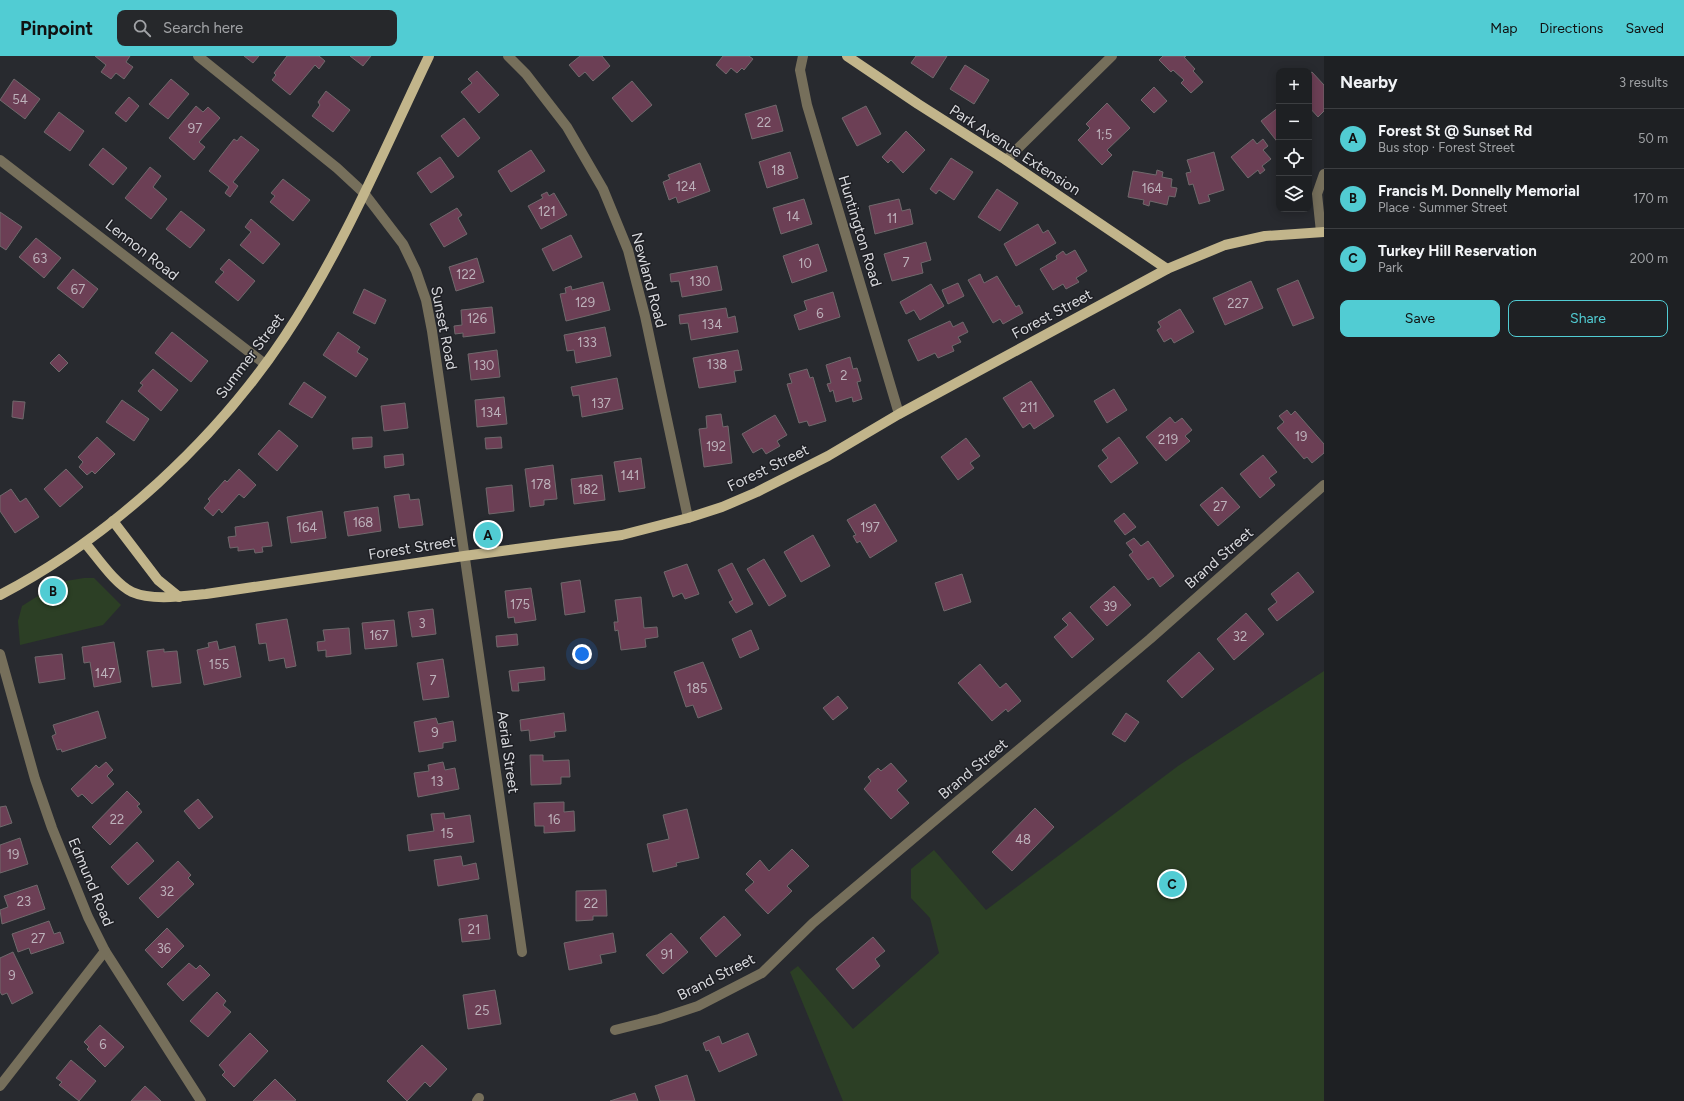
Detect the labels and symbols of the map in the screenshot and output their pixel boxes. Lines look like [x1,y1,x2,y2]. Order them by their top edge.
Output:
house number: 54 [12,92,28,107]
street label: Park Avenue Extension [946,101,1084,199]
house number: 22 [757,115,771,130]
house number: 97 [188,121,202,136]
house number: 1;5 [1096,127,1112,142]
house number: 18 [771,163,785,178]
street label: Huntington Road [835,173,885,289]
house number: 124 [676,179,696,194]
house number: 164 [1142,181,1162,196]
house number: 121 [538,204,556,219]
house number: 14 [786,209,800,224]
house number: 11 [887,211,897,226]
street label: Lennon Road [102,216,182,284]
street label: Newland Road [628,230,670,330]
house number: 63 [33,251,47,266]
house number: 7 [903,255,910,270]
house number: 10 [798,256,812,271]
house number: 122 [456,267,476,282]
house number: 130 [690,274,710,289]
house number: 67 [71,282,85,297]
street label: Sunset Road [427,285,461,371]
street label: Forest Street [1009,285,1096,343]
house number: 129 [575,295,595,310]
house number: 227 [1227,296,1249,311]
house number: 6 [816,306,824,321]
street label: Summer Street [212,310,288,402]
house number: 126 [467,311,487,326]
house number: 134 [702,317,722,332]
house number: 133 [577,335,597,350]
house number: 138 [707,357,727,372]
house number: 130 [474,358,494,373]
house number: 2 [840,368,848,383]
house number: 137 [591,396,611,411]
house number: 211 [1020,400,1038,415]
house number: 134 [481,405,501,420]
house number: 19 [1295,429,1307,444]
house number: 219 [1158,432,1178,447]
house number: 192 [706,439,726,454]
street label: Forest Street [724,440,812,495]
house number: 141 [621,468,639,483]
house number: 178 [531,477,551,492]
house number: 182 [578,482,598,497]
house number: 27 [1213,499,1227,514]
house number: 168 [353,515,373,530]
house number: 164 [297,520,317,535]
pin: A [475,520,501,550]
house number: 197 [860,520,880,535]
street label: Brand Street [1181,523,1257,593]
street label: Forest Street [367,532,457,564]
pin: B [40,576,66,606]
house number: 175 [510,597,530,612]
house number: 39 [1103,599,1117,614]
house number: 3 [418,616,426,631]
house number: 167 [369,628,389,643]
house number: 32 [1233,629,1247,644]
your location [572,644,592,664]
house number: 155 [209,657,229,672]
house number: 147 [95,666,115,681]
house number: 7 [430,673,437,688]
house number: 185 [687,681,707,696]
street label: Aerial Street [493,709,523,795]
house number: 9 [431,725,439,740]
street label: Brand Street [935,735,1011,803]
house number: 13 [431,774,443,789]
house number: 22 [110,812,124,827]
house number: 16 [548,812,560,827]
house number: 15 [441,826,453,841]
house number: 48 [1015,832,1031,847]
street label: Edmund Road [64,835,118,929]
house number: 19 [7,847,19,862]
pin: C [1159,869,1185,899]
house number: 32 [160,884,174,899]
house number: 23 [17,894,31,909]
house number: 22 [584,896,598,911]
house number: 21 [468,922,480,937]
house number: 27 [31,931,45,946]
house number: 36 [157,941,171,956]
house number: 91 [661,947,673,962]
street label: Brand Street [674,950,758,1004]
house number: 9 [8,968,16,983]
house number: 25 [475,1003,489,1018]
house number: 6 [99,1037,107,1052]

